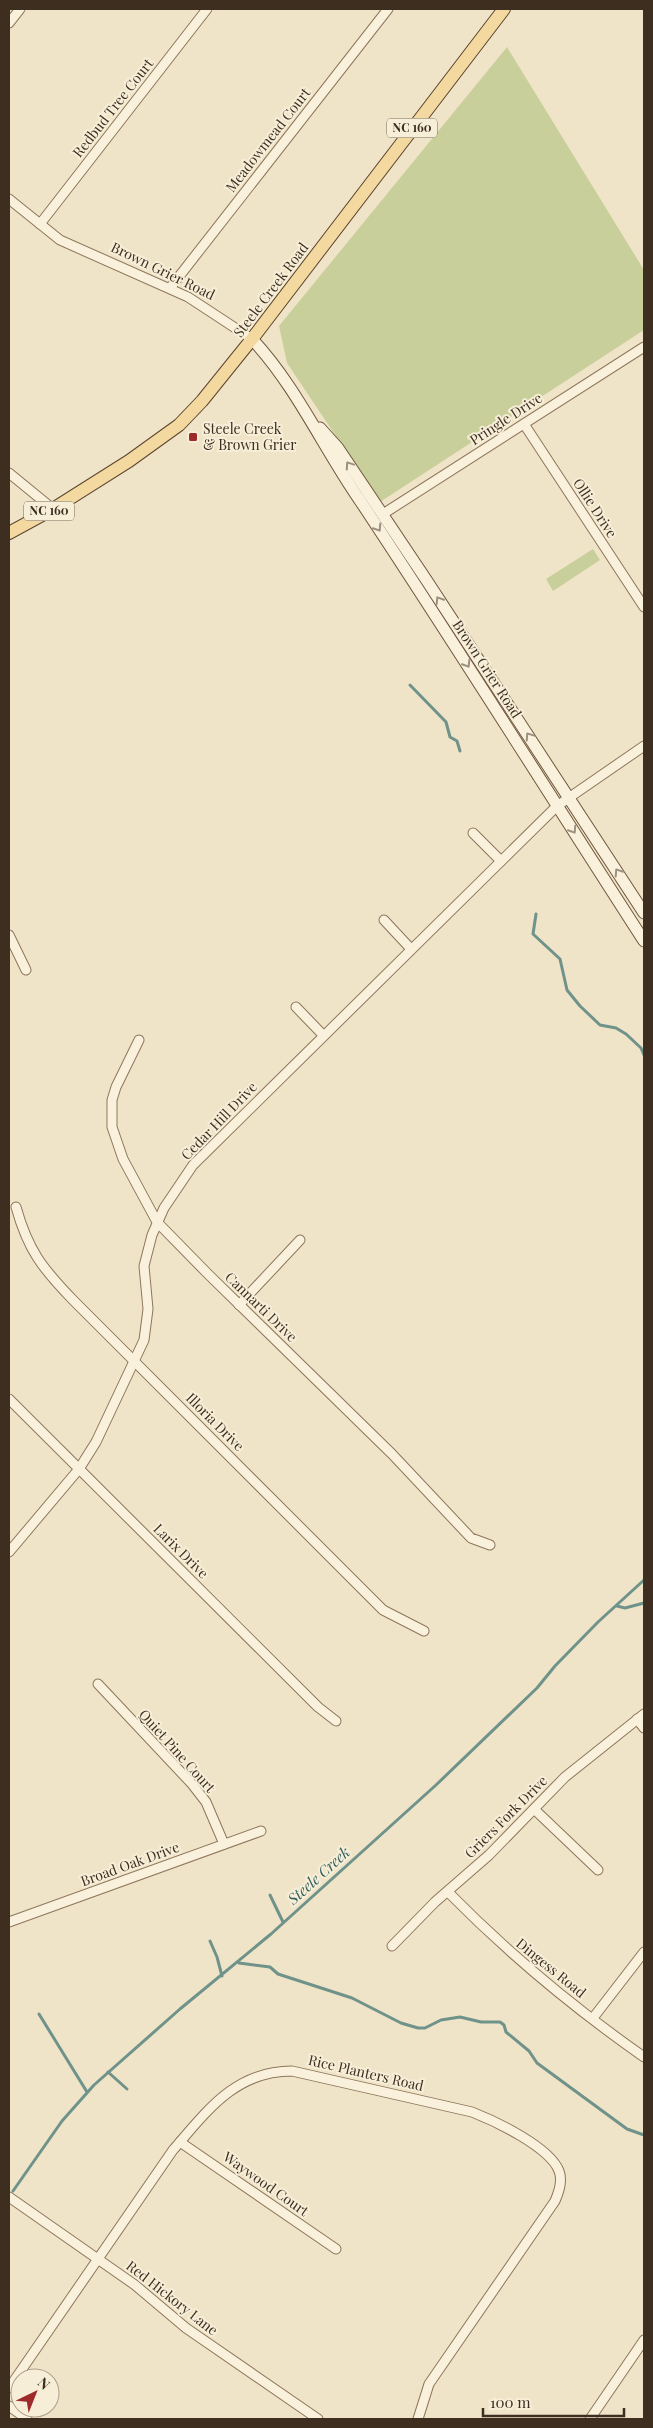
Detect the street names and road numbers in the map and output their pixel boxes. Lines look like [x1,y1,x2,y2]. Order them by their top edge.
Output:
street label: Redbud Tree Court [68,54,158,161]
street label: Meadowmead Court [221,83,315,196]
road number: NC 160 [387,119,437,138]
street label: Brown Grier Road [108,237,218,304]
street label: Steele Creek Road [229,239,312,341]
street label: Pringle Drive [466,388,546,449]
street label: Ollie Drive [569,474,622,541]
road number: NC 160 [24,502,74,520]
street label: Brown Grier Road [449,616,526,721]
street label: Cedar Hill Drive [176,1077,261,1164]
street label: Cannarti Drive [221,1267,302,1346]
street label: Illoria Drive [182,1388,249,1455]
street label: Larix Drive [150,1519,213,1582]
street label: Quiet Pine Court [135,1705,221,1797]
street label: Griers Fork Drive [460,1771,551,1862]
street label: Broad Oak Drive [78,1837,182,1890]
street label: Dingess Road [512,1934,590,2002]
street label: Rice Planters Road [307,2050,426,2095]
street label: Waywood Court [219,2147,314,2221]
street label: Red Hickory Lane [123,2256,222,2339]

